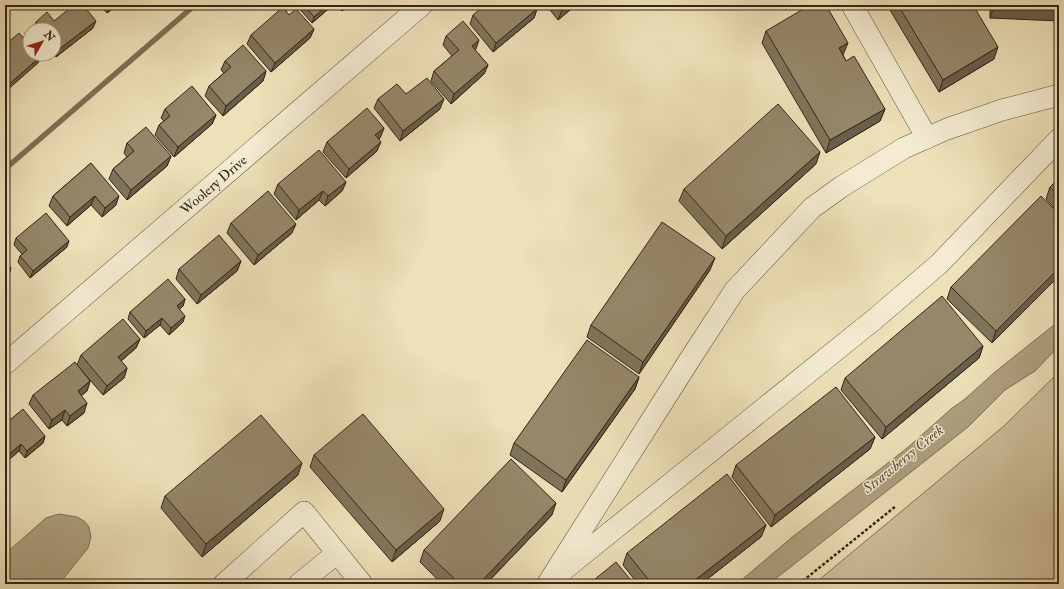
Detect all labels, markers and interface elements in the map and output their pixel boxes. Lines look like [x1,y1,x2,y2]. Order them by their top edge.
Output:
north arrow [22,22,62,62]
text: N [41,27,58,45]
street label: Woolery Drive [176,152,251,219]
water label: Strawberry Creek [858,421,948,498]

